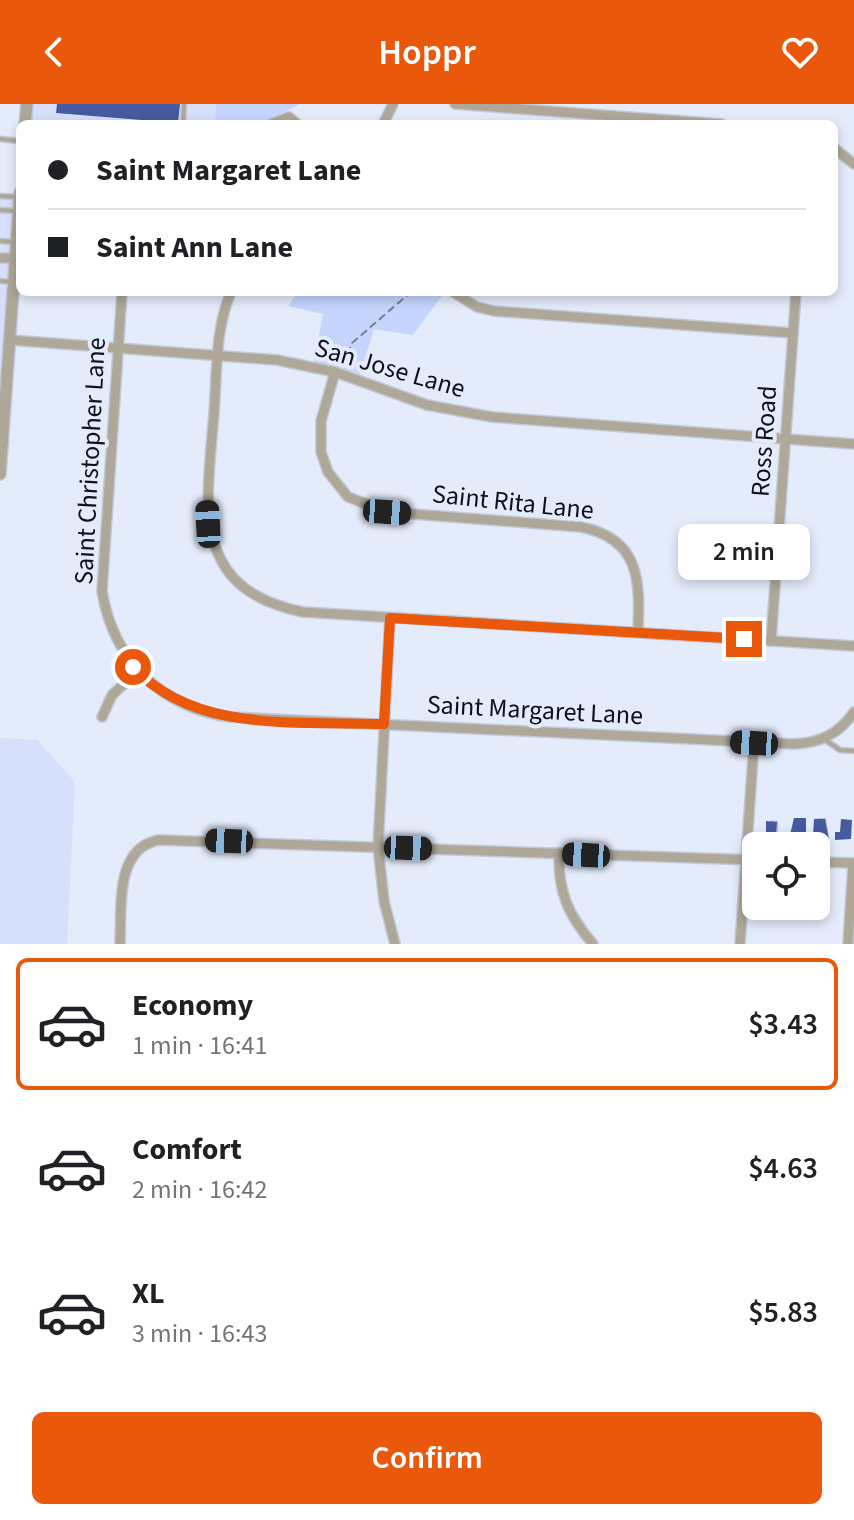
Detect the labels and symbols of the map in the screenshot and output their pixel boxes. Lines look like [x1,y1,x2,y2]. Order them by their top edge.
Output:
street label: San Jose Lane [311,329,469,407]
street label: Saint Christopher Lane [65,336,115,586]
street label: Ross Road [742,384,786,498]
street label: Saint Rita Lane [430,475,596,529]
car [362,498,412,526]
car [195,499,221,549]
callout: 2 min [678,523,810,579]
route end [726,621,762,657]
route start [115,649,151,685]
street label: Saint Margaret Lane [426,686,644,734]
car [729,730,779,756]
car [205,828,253,854]
car [384,835,432,861]
car [561,842,611,868]

